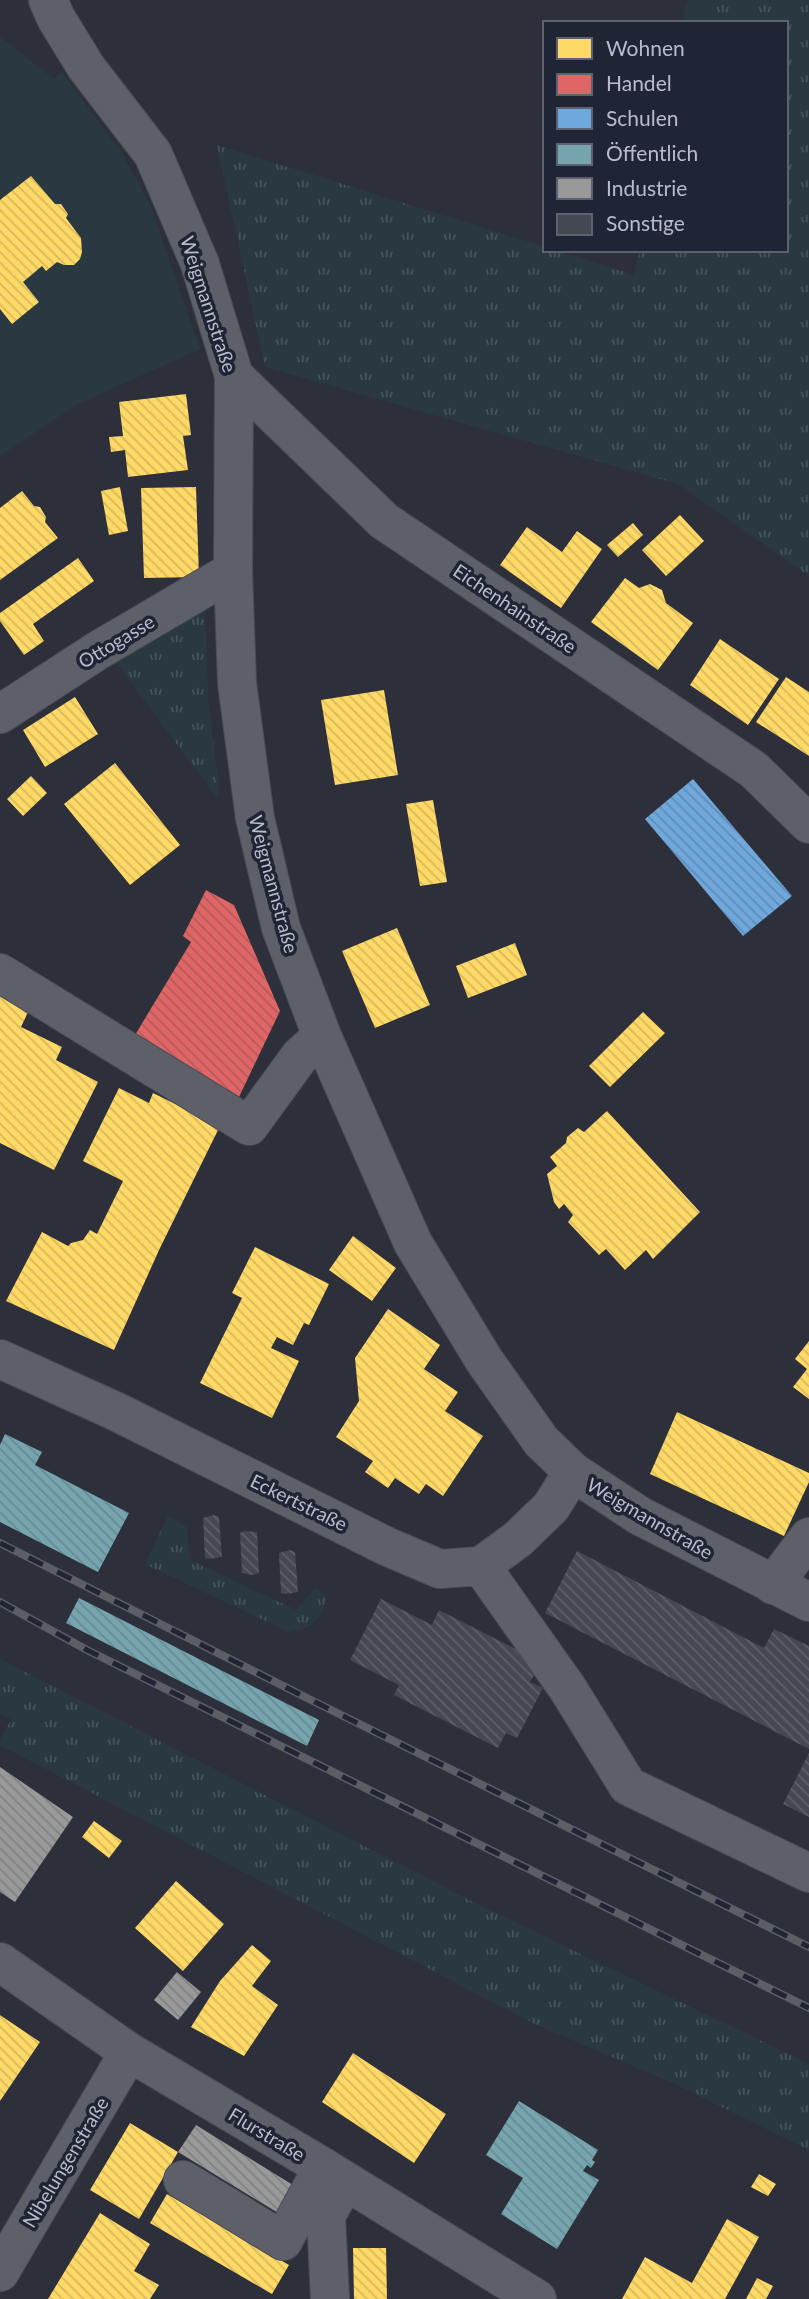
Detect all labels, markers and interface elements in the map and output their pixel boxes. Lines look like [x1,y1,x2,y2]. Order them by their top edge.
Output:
legend [543,21,788,252]
text: Wohnen [606,35,685,60]
text: Handel [606,70,672,95]
text: Schulen [606,105,679,130]
text: Öffentlich [606,140,698,165]
text: Industrie [606,175,687,200]
text: Sonstige [606,210,685,235]
street label: Weigmannstraße [176,233,242,375]
street label: Eichenhainstraße [449,558,581,658]
street label: Ottogasse [74,609,158,673]
street label: Weigmannstraße [245,813,303,955]
street label: Eckertstraße [247,1469,351,1535]
street label: Weigmannstraße [583,1473,717,1563]
street label: Nibelungenstraße [17,2093,113,2231]
street label: Flurstraße [225,2102,309,2166]

